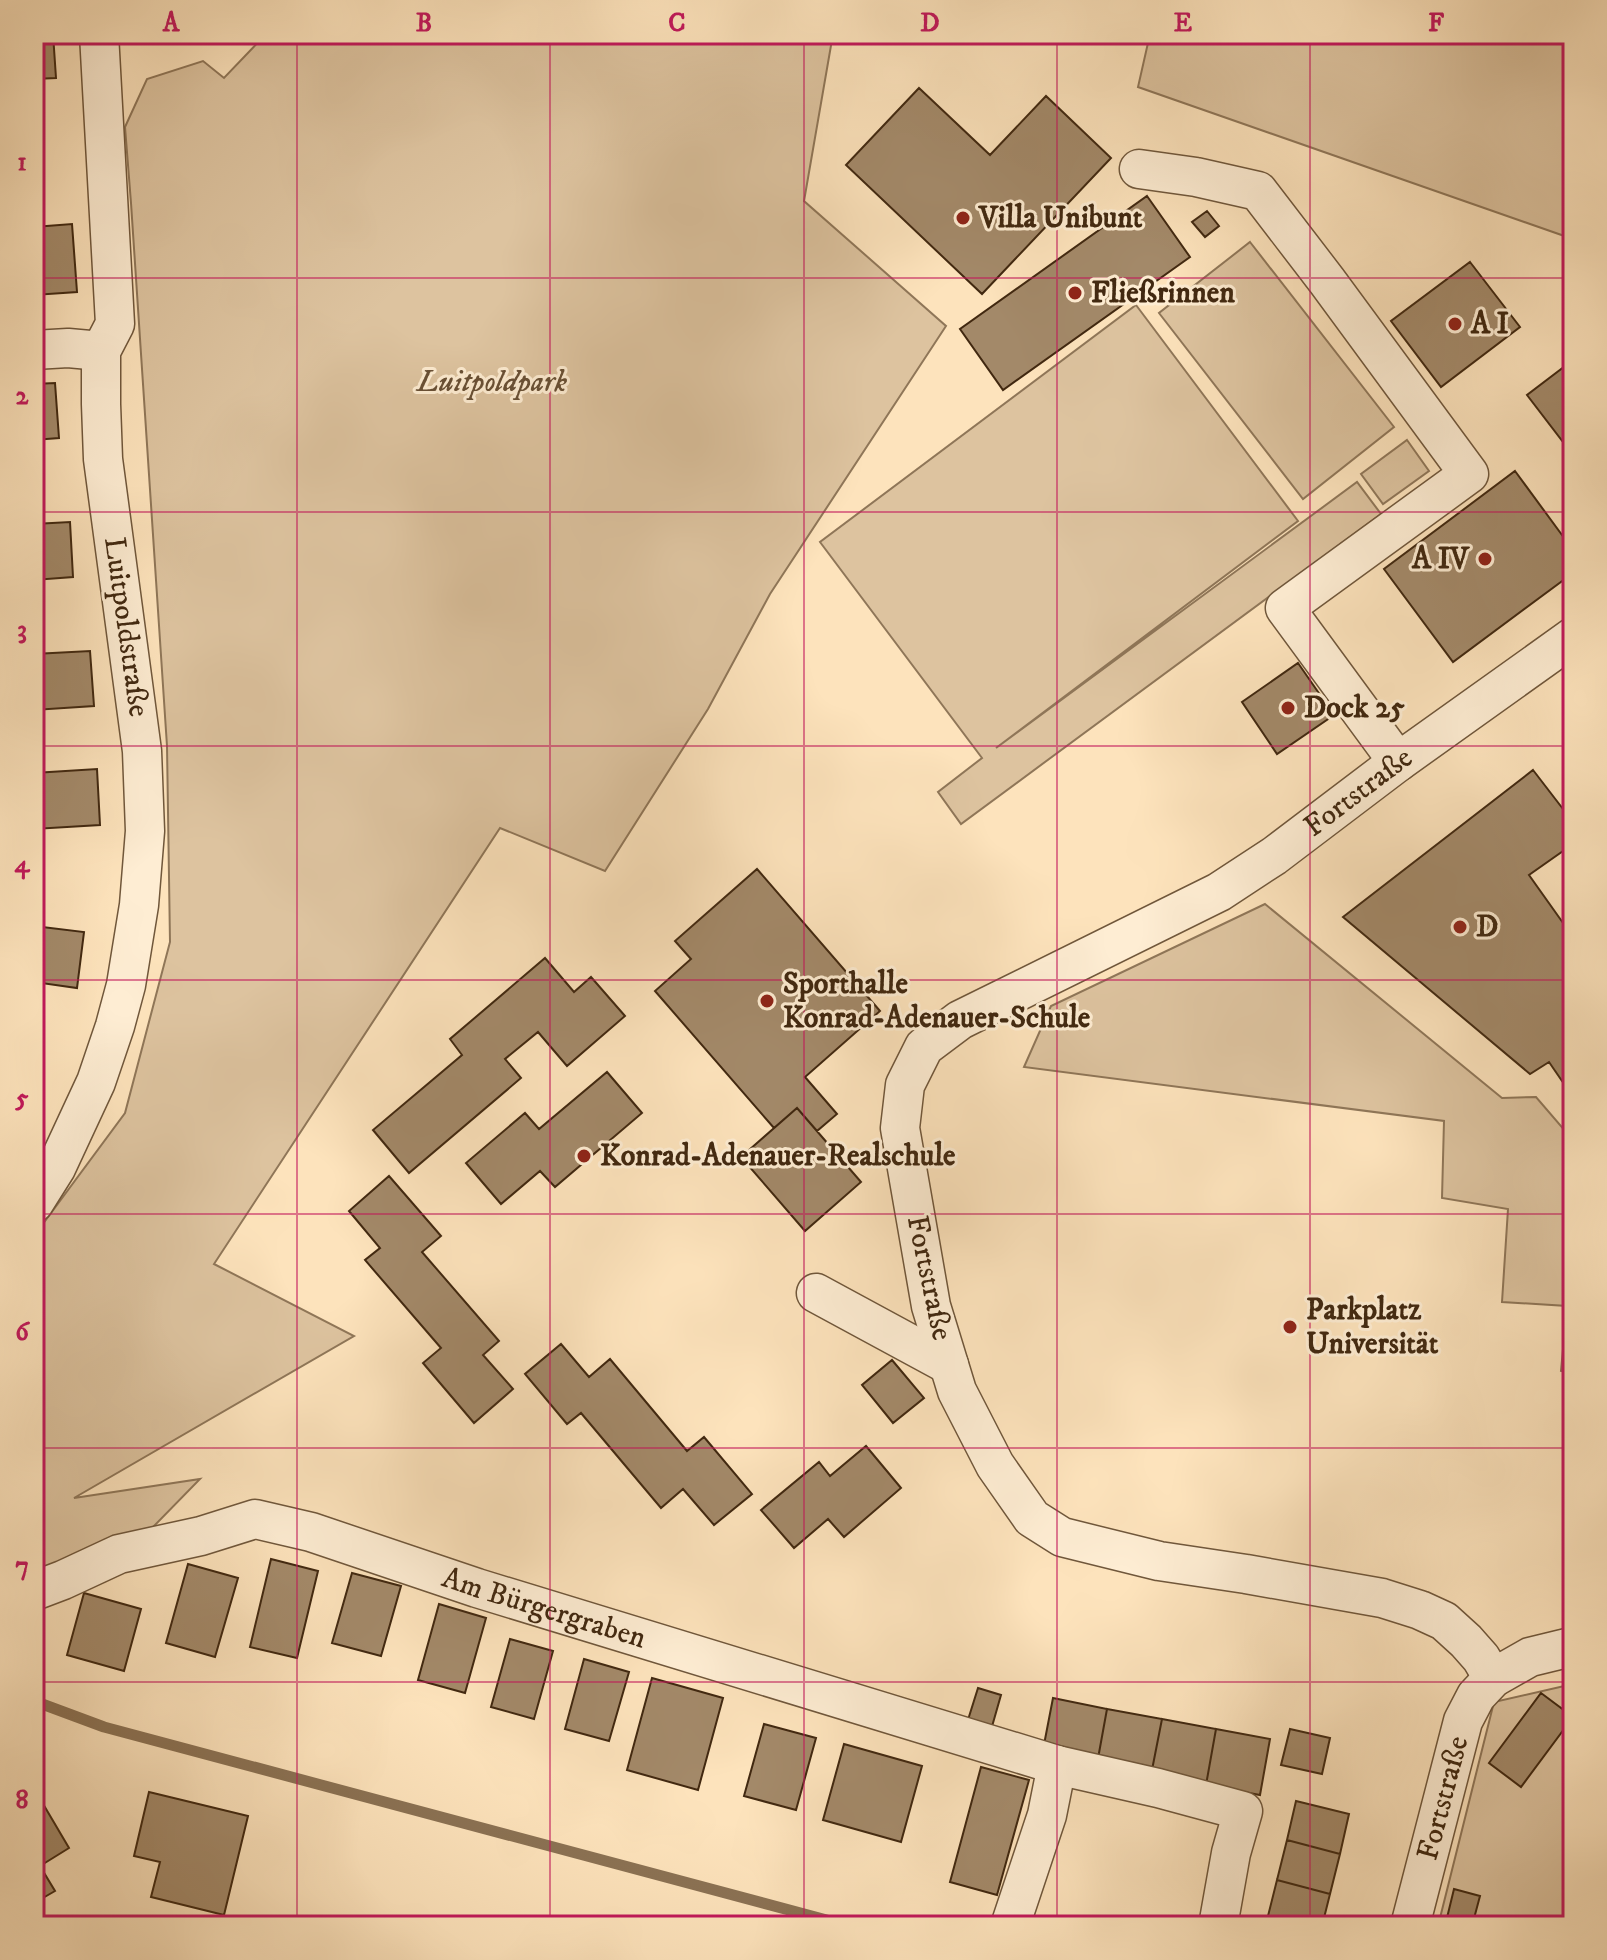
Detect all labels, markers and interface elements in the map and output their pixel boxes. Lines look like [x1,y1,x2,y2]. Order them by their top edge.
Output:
text: A [162,7,181,40]
text: B [416,7,432,40]
text: C [668,7,686,40]
text: D [920,7,940,40]
text: E [1174,7,1192,40]
text: F [1428,7,1445,40]
text: 1 [17,146,27,179]
place label: Villa Unibunt [978,200,1143,237]
marker: Villa Unibunt [954,209,972,227]
place label: Fließrinnen [1091,275,1235,312]
marker: Fließrinnen [1066,284,1084,302]
place label: A I [1470,306,1509,343]
marker: A I [1446,315,1464,333]
park label: Luitpoldpark [415,364,567,401]
text: 2 [16,380,30,413]
street label: Luitpoldstraße [95,535,157,719]
place label: A IV [1411,541,1470,578]
marker: A IV [1476,550,1494,568]
text: 3 [17,614,27,647]
place label: Dock 25 [1304,690,1405,727]
marker: Dock 25 [1279,699,1297,717]
street label: Fortstraße [1297,739,1420,845]
text: 4 [15,848,31,881]
place label: D [1476,909,1498,946]
marker: D [1451,918,1469,936]
place label: Sporthalle Konrad-Adenauer-Schule [783,966,1091,1037]
marker: Sporthalle Konrad-Adenauer-Schule [758,992,776,1010]
text: 5 [15,1082,29,1115]
place label: Konrad-Adenauer-Realschule [600,1138,956,1175]
marker: Konrad-Adenauer-Realschule [575,1147,593,1165]
street label: Fortstraße [898,1212,960,1344]
place label: Parkplatz Universität [1306,1292,1439,1363]
text: 6 [15,1316,30,1349]
marker: Parkplatz Universität [1281,1318,1299,1336]
text: 7 [15,1550,29,1583]
street label: Am Bürgergraben [437,1559,651,1657]
street label: Fortstraße [1409,1732,1477,1864]
text: 8 [15,1784,29,1817]

